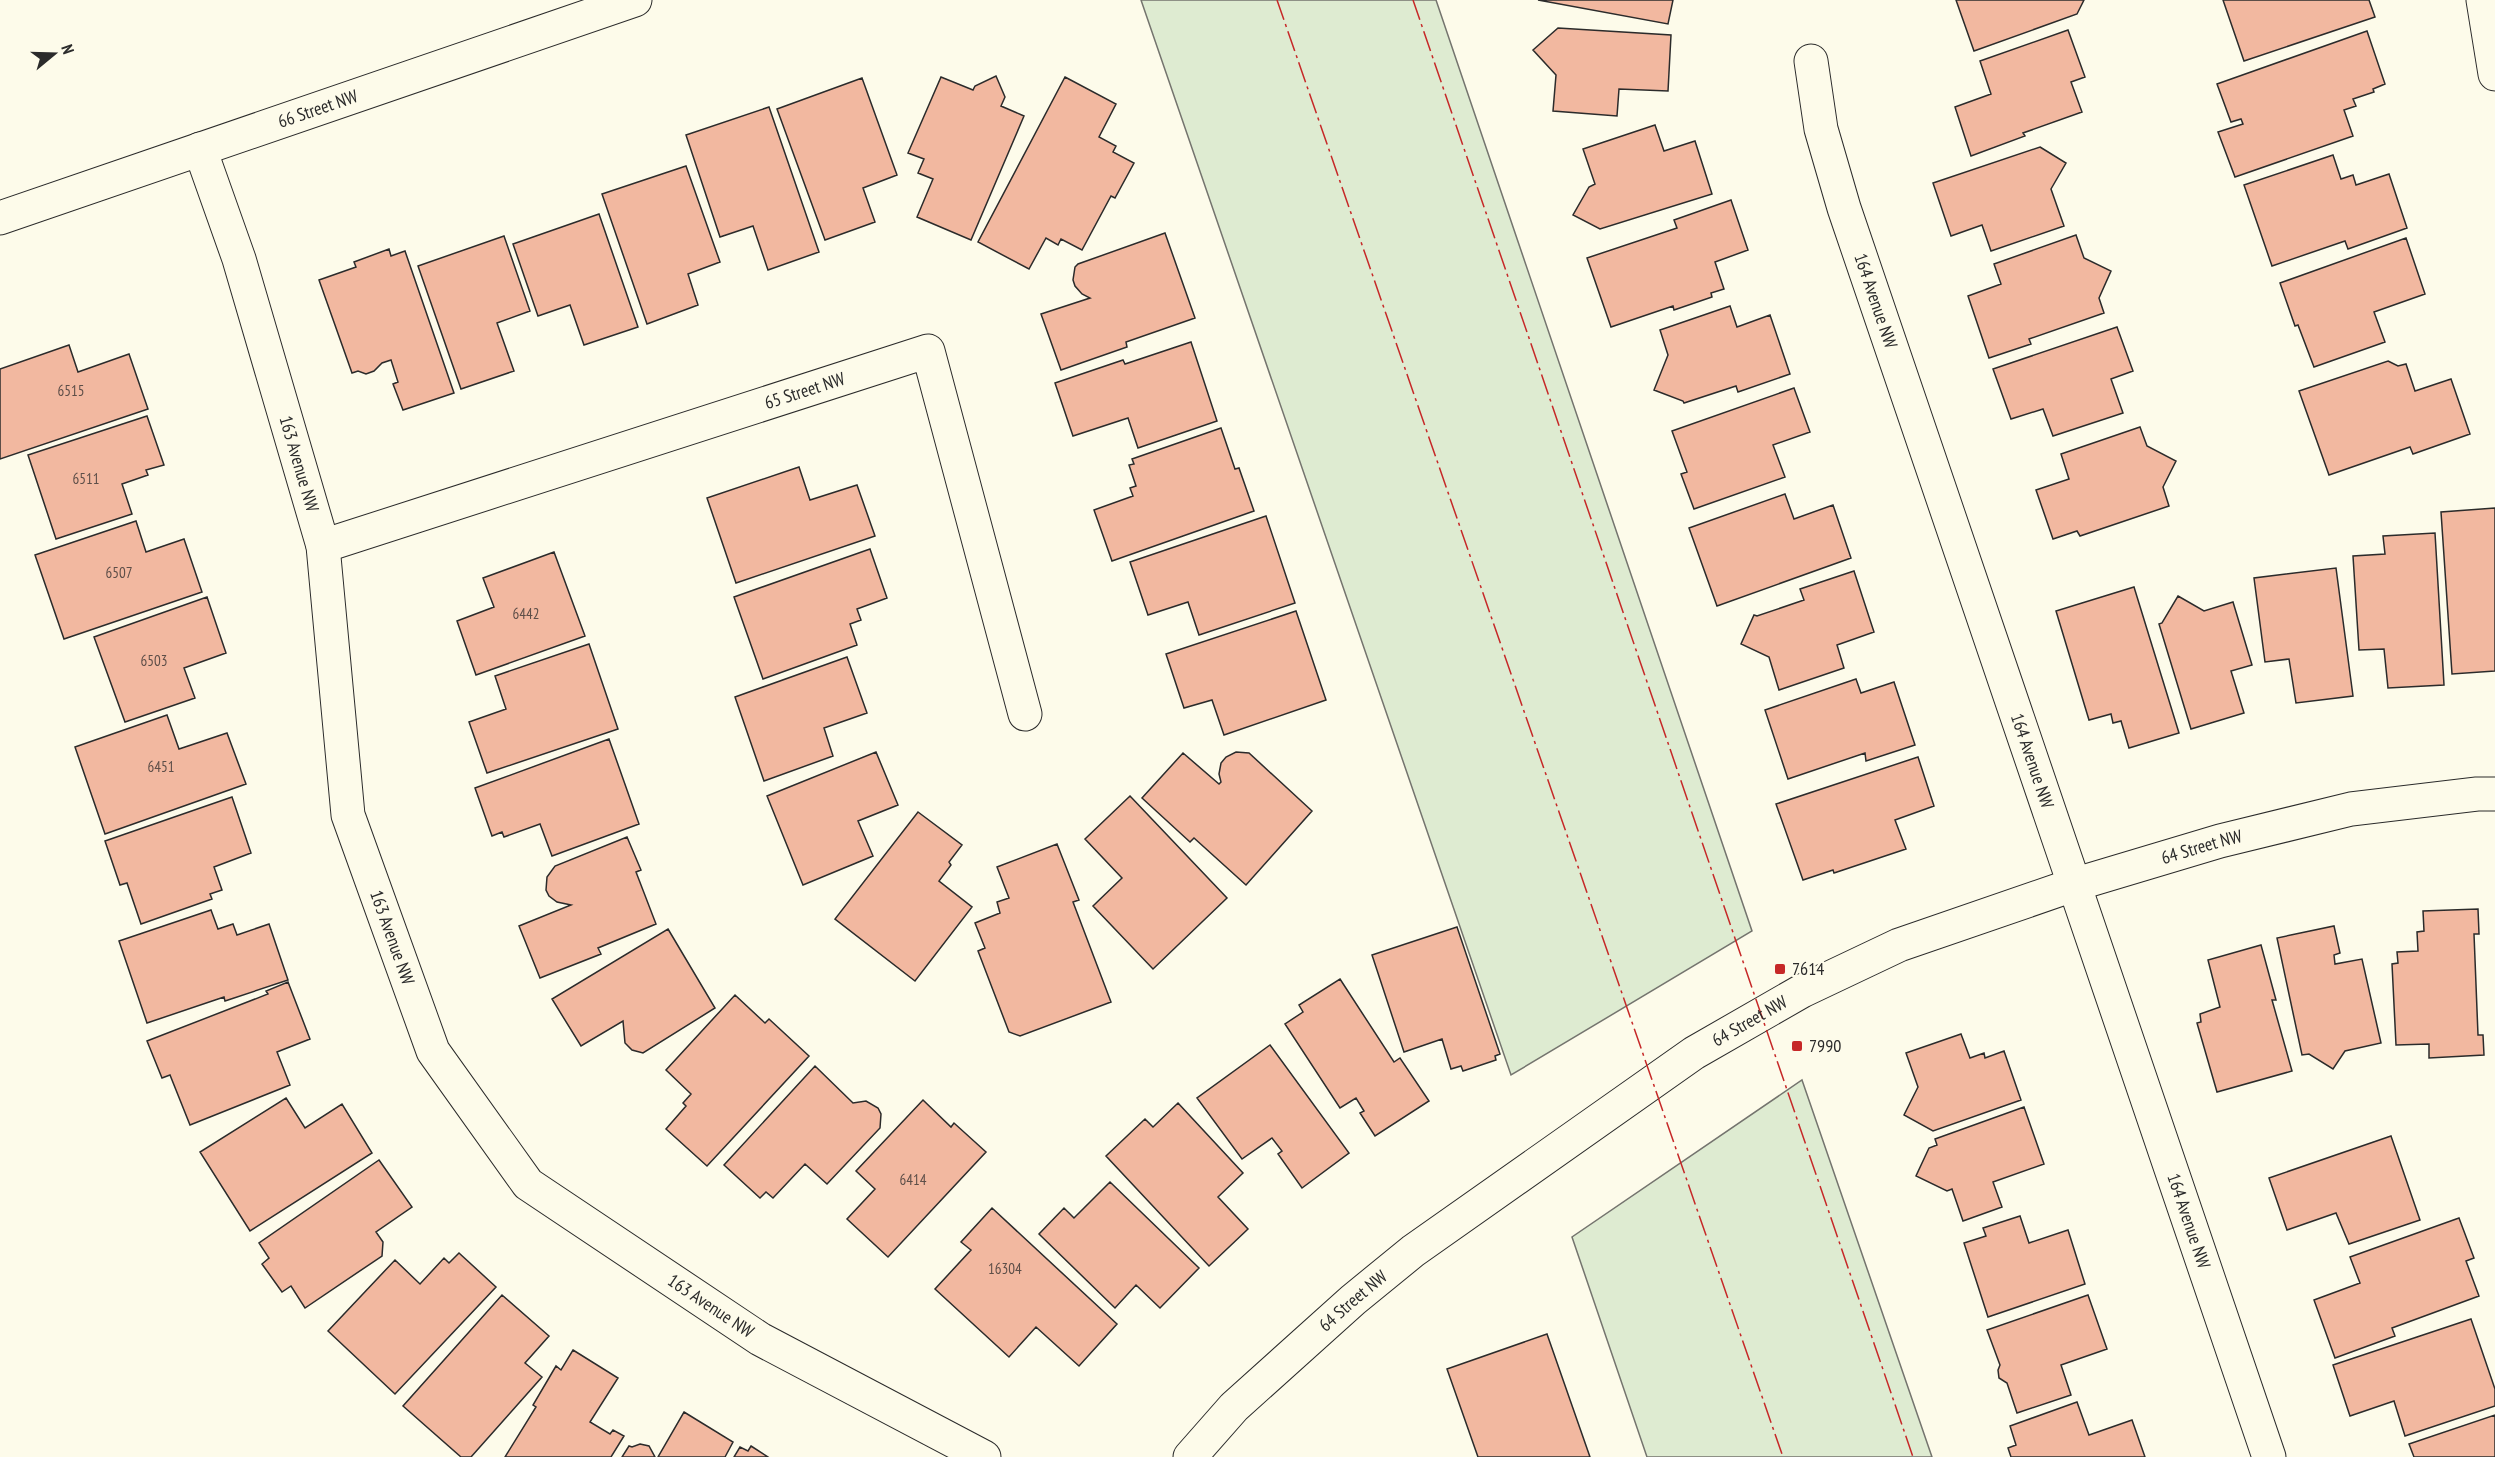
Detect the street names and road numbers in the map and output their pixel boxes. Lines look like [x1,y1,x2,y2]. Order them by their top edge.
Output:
street label: 66 Street NW [275,84,361,133]
street label: 164 Avenue NW [1849,250,1903,351]
street label: 65 Street NW [761,367,847,414]
street label: 163 Avenue NW [274,413,324,514]
street label: 164 Avenue NW [2006,710,2059,811]
street label: 64 Street NW [2158,824,2244,869]
street label: 163 Avenue NW [365,887,420,988]
street label: 64 Street NW [1708,990,1791,1051]
street label: 164 Avenue NW [2162,1170,2216,1271]
street label: 64 Street NW [1314,1265,1392,1336]
street label: 163 Avenue NW [664,1269,759,1343]

